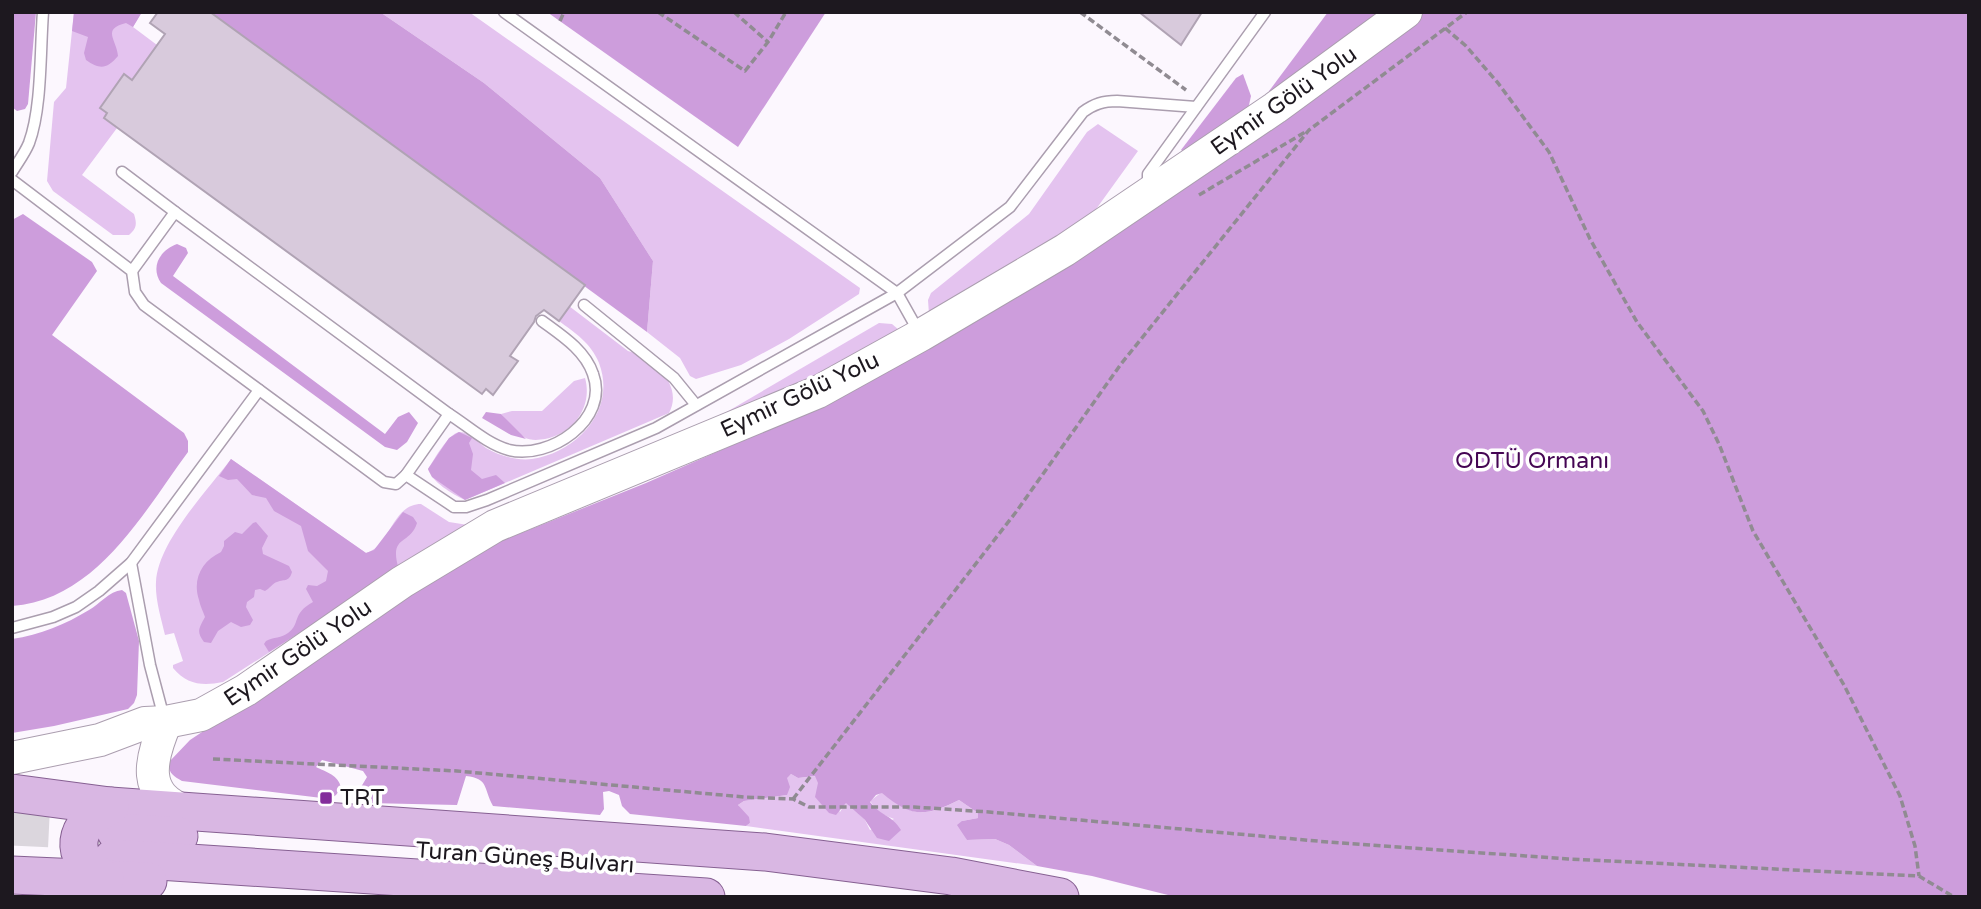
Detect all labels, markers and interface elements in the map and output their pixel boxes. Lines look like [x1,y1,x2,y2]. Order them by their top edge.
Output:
street label: Eymir Gölü Yolu [1205,40,1363,162]
street label: Eymir Gölü Yolu [716,346,884,444]
park label: ODTÜ Ormanı [1455,447,1609,475]
street label: Eymir Gölü Yolu [219,593,377,713]
place label: TRT [340,784,384,812]
marker: TRT [318,790,334,806]
street label: Turan Güneş Bulvarı [415,836,635,880]

